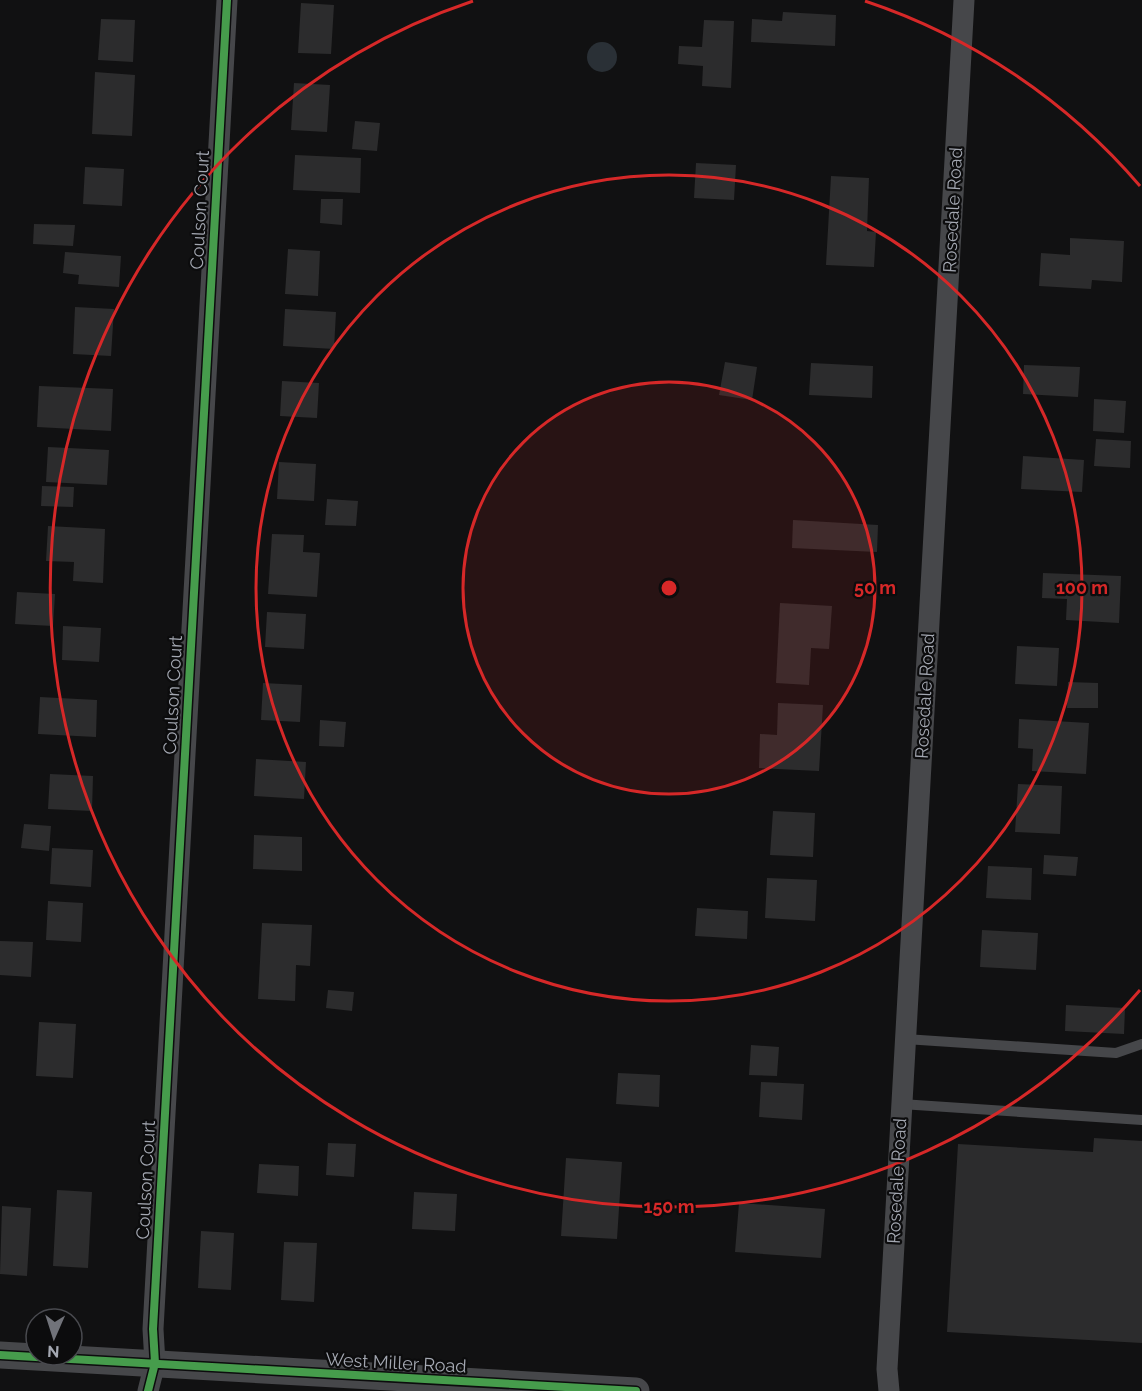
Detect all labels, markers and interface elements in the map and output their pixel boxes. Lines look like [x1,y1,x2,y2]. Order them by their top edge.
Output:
street label: Rosedale Road [939,147,966,273]
street label: Coulson Court [186,150,213,270]
text: 50 m [854,577,896,598]
text: 100 m [1056,577,1108,598]
centre of rings [659,578,679,598]
street label: Rosedale Road [911,633,938,759]
street label: Coulson Court [159,635,186,755]
street label: Rosedale Road [883,1118,910,1244]
street label: Coulson Court [132,1120,159,1240]
text: 150 m [644,1196,695,1217]
north arrow [24,1307,84,1367]
text: N [47,1342,60,1361]
street label: West Miller Road [325,1348,467,1377]

